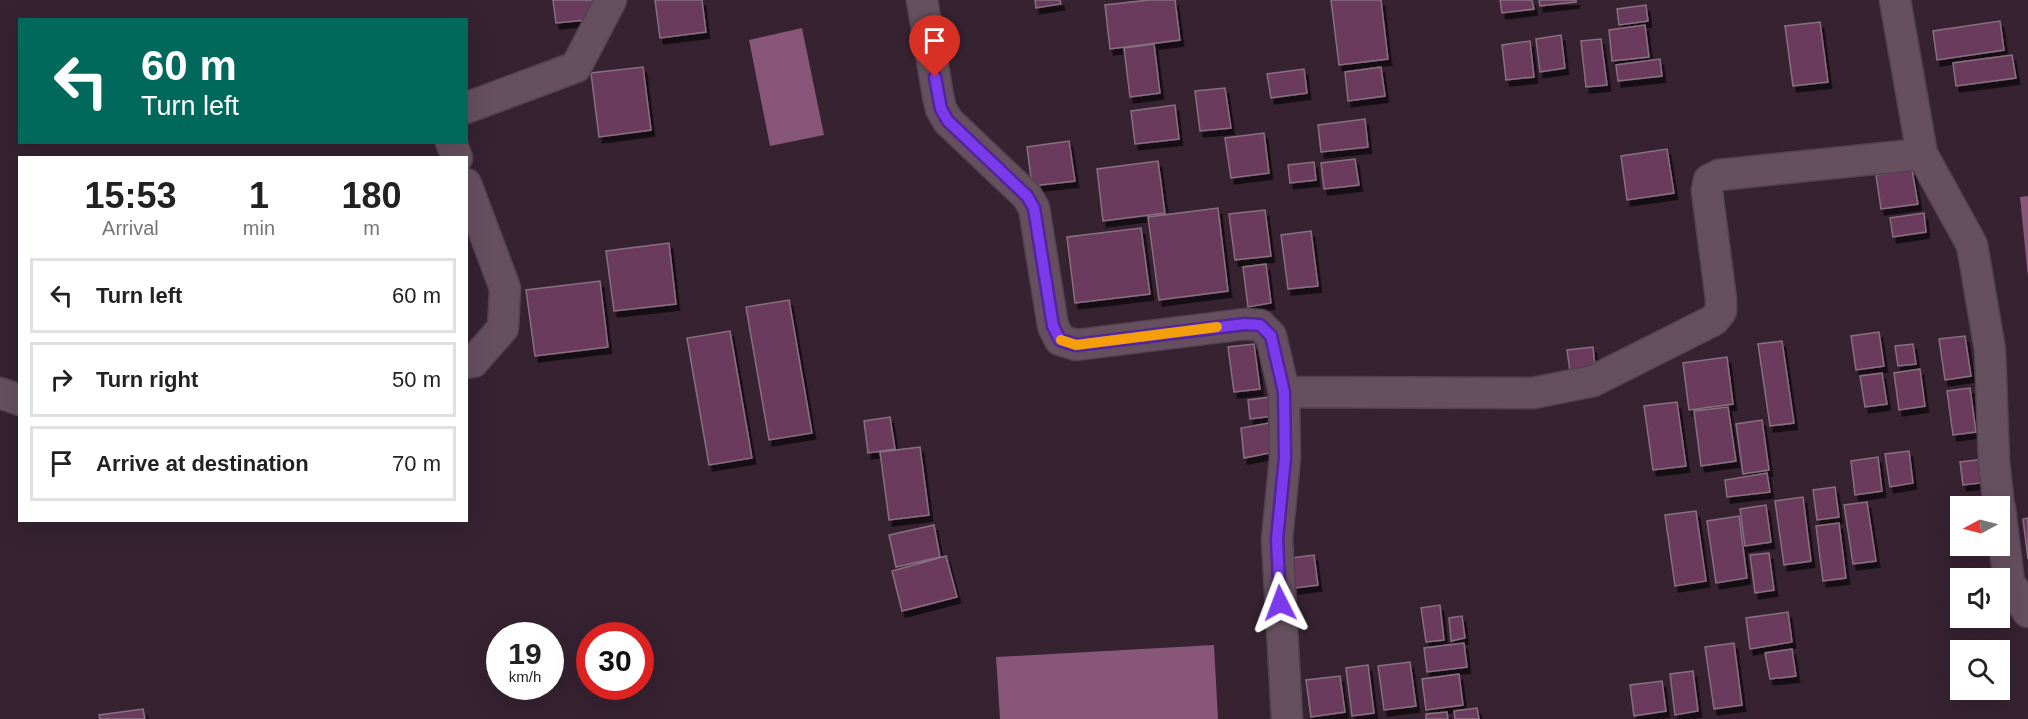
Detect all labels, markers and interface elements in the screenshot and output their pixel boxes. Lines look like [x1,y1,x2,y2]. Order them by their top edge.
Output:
pin [909,15,960,77]
icon: arrive [918,24,951,57]
icon: left [42,42,120,120]
text: 60 m [141,42,237,89]
text: Turn left [141,91,239,121]
text: 15:53 [84,175,176,216]
text: 1 [249,175,269,216]
text: 180 [341,175,402,216]
text: Arrival [102,217,159,239]
text: min [243,217,275,239]
text: m [363,217,380,239]
icon: left [45,279,78,312]
text: Turn left [96,283,182,308]
text: 60 m [392,283,441,308]
icon: right [45,363,78,396]
text: Turn right [96,367,198,392]
text: 50 m [392,367,441,392]
icon: arrive [45,447,78,480]
text: Arrive at destination [96,451,309,476]
text: 70 m [392,451,441,476]
north arrow [1950,496,2010,556]
map controls [1950,496,2010,700]
button: sound [1950,568,2010,628]
position arrow [1248,571,1312,635]
speed limit sign: 30 [576,622,654,700]
text: 19 [508,637,542,670]
button: search [1950,640,2010,700]
text: km/h [509,668,541,685]

